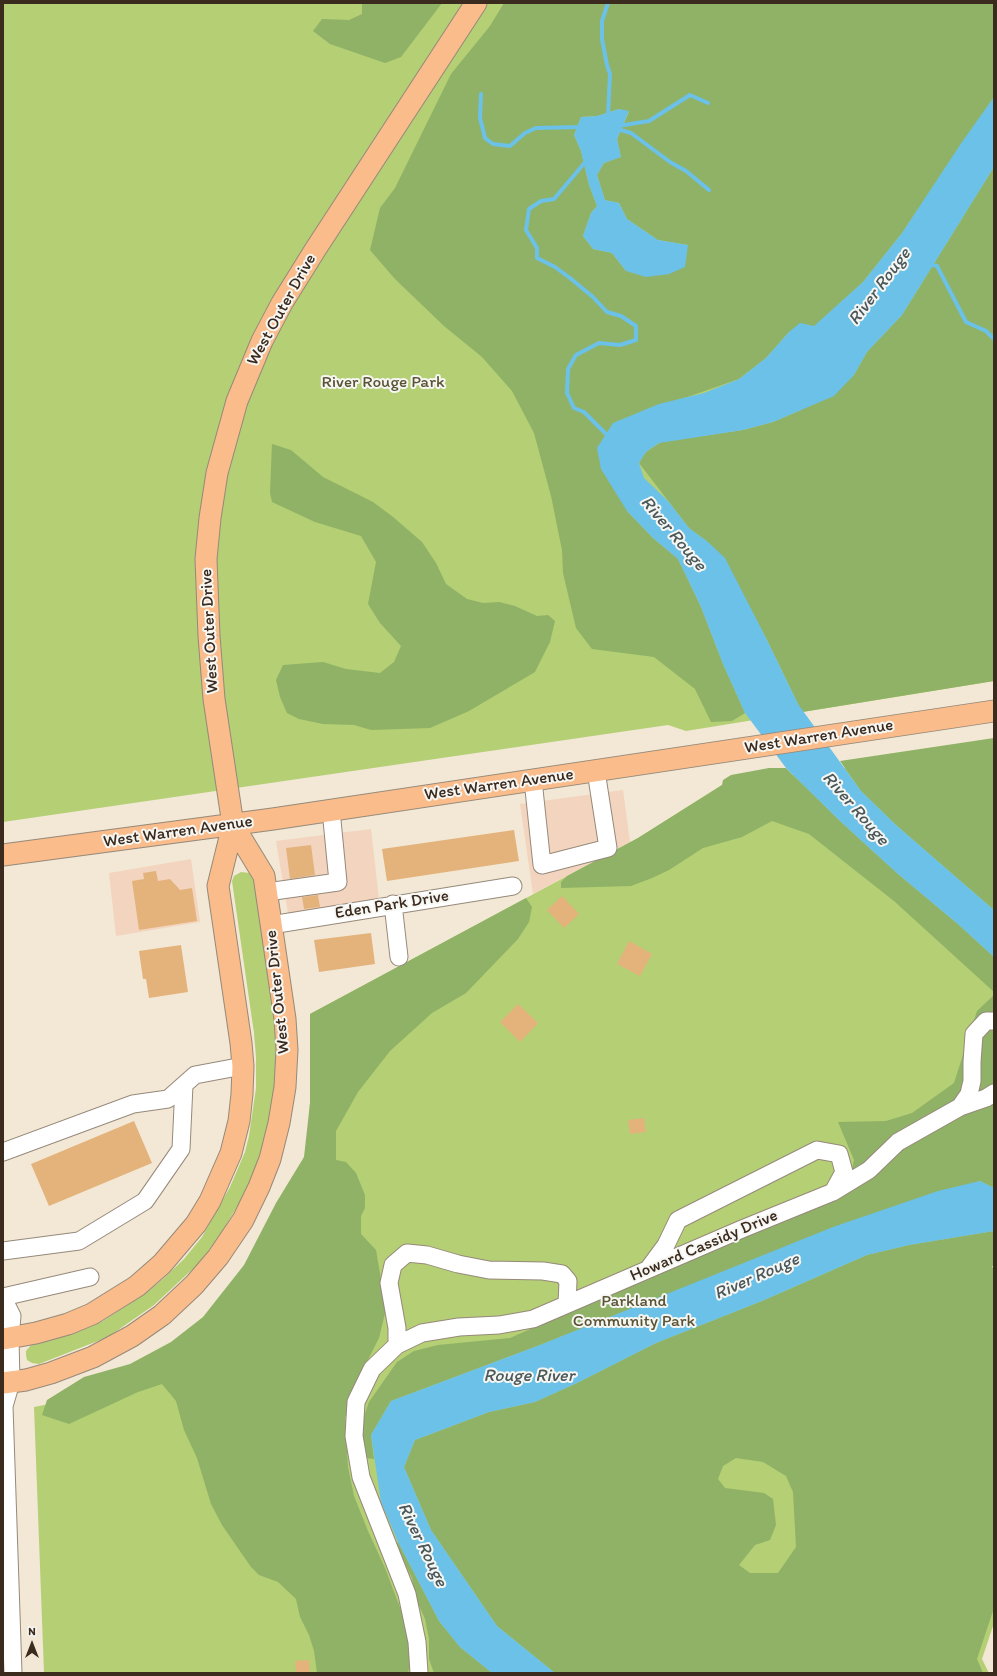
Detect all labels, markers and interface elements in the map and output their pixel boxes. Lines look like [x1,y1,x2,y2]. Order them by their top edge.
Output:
water label: River Rouge [844,244,916,330]
street label: West Outer Drive [243,251,321,369]
park label: River Rouge Park [321,373,445,393]
water label: River Rouge [636,492,710,576]
street label: West Outer Drive [197,568,223,694]
street label: West Warren Avenue [743,715,895,759]
street label: West Warren Avenue [423,764,575,806]
water label: River Rouge [817,768,893,850]
street label: West Warren Avenue [102,811,254,853]
street label: Eden Park Drive [333,886,451,924]
street label: West Outer Drive [261,929,295,1055]
street label: Howard Cassidy Drive [627,1206,781,1286]
water label: River Rouge [711,1249,803,1305]
park label: Parkland Community Park [573,1292,695,1332]
water label: Rouge River [484,1365,574,1387]
water label: River Rouge [392,1499,452,1591]
north arrow [12,1624,52,1664]
text: N [28,1625,36,1638]

